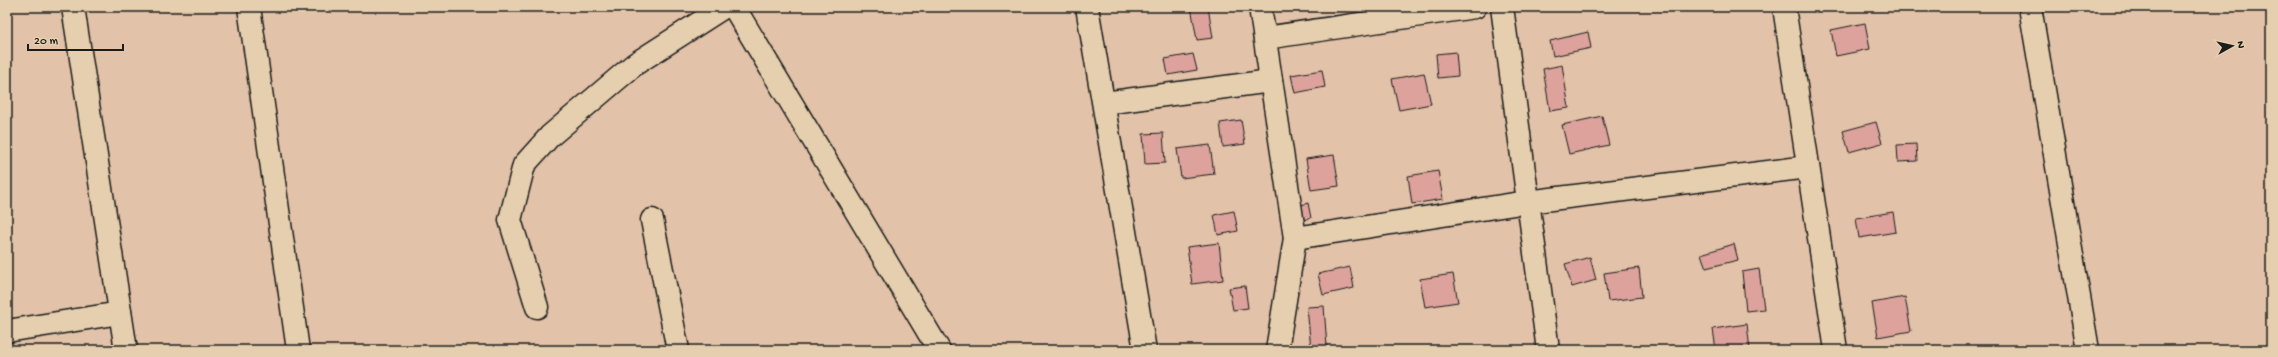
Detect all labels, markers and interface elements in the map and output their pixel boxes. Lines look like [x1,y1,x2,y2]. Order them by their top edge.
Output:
scale bar [28,26,123,52]
north arrow [2212,26,2252,66]
text: 20 m [34,35,59,49]
text: N [2233,40,2246,49]

